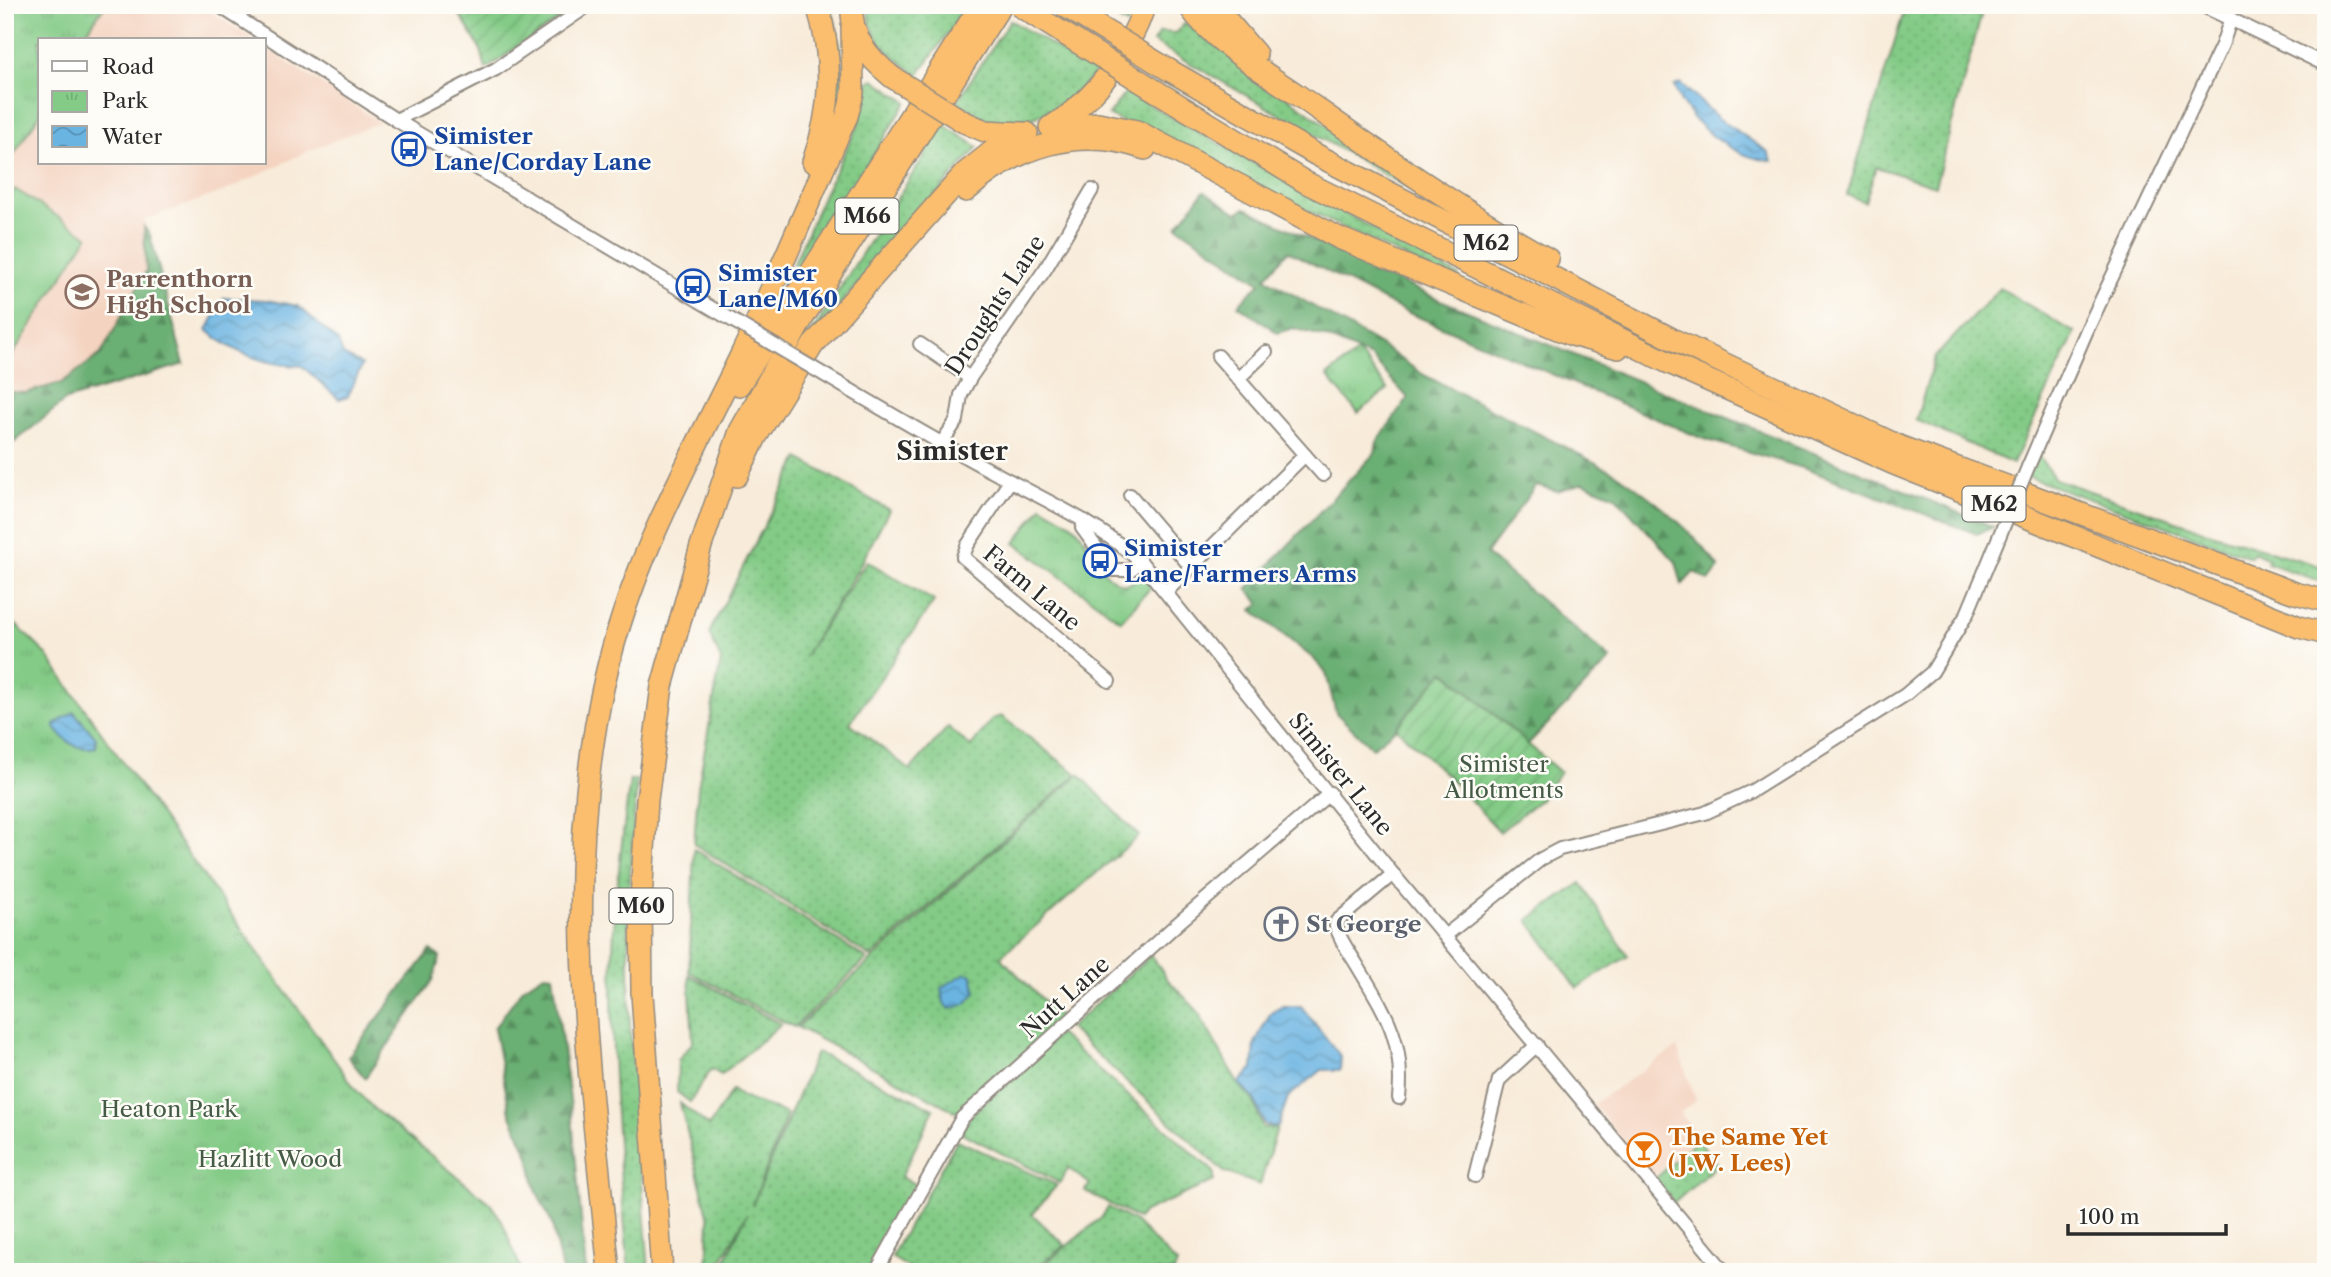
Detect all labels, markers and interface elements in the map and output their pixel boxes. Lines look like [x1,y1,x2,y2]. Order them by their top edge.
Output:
legend [38,38,266,164]
text: Road [102,54,154,79]
text: Park [102,88,148,113]
place label: Simister Lane/Corday Lane [434,122,652,176]
text: Water [101,124,162,149]
bus stop icon: Simister Lane/Corday Lane [390,130,428,168]
road number: M66 [836,198,898,234]
road number: M62 [1454,226,1518,260]
street label: Droughts Lane [939,230,1051,380]
place label: Simister Lane/M60 [718,259,838,313]
place label: Parrenthorn High School [106,265,253,319]
bus stop icon: Simister Lane/M60 [674,267,712,305]
school or university icon: Parrenthorn High School [63,273,101,311]
district label: Simister [896,435,1008,467]
road number: M62 [1962,486,2025,522]
place label: Simister Lane/Farmers Arms [1124,534,1357,588]
street label: Farm Lane [978,539,1086,637]
bus stop icon: Simister Lane/Farmers Arms [1081,542,1119,580]
street label: Simister Lane [1283,707,1399,841]
park label: Simister Allotments [1443,750,1564,804]
road number: M60 [610,888,672,923]
church icon: St George [1262,905,1300,943]
place label: St George [1306,910,1422,938]
street label: Nutt Lane [1015,950,1115,1044]
park label: Heaton Park [101,1095,239,1123]
place label: The Same Yet (J.W. Lees) [1668,1123,1829,1177]
bar icon: The Same Yet (J.W. Lees) [1625,1131,1663,1169]
park label: Hazlitt Wood [198,1145,342,1173]
scale bar [2068,1193,2226,1237]
text: 100 m [2079,1204,2140,1229]

